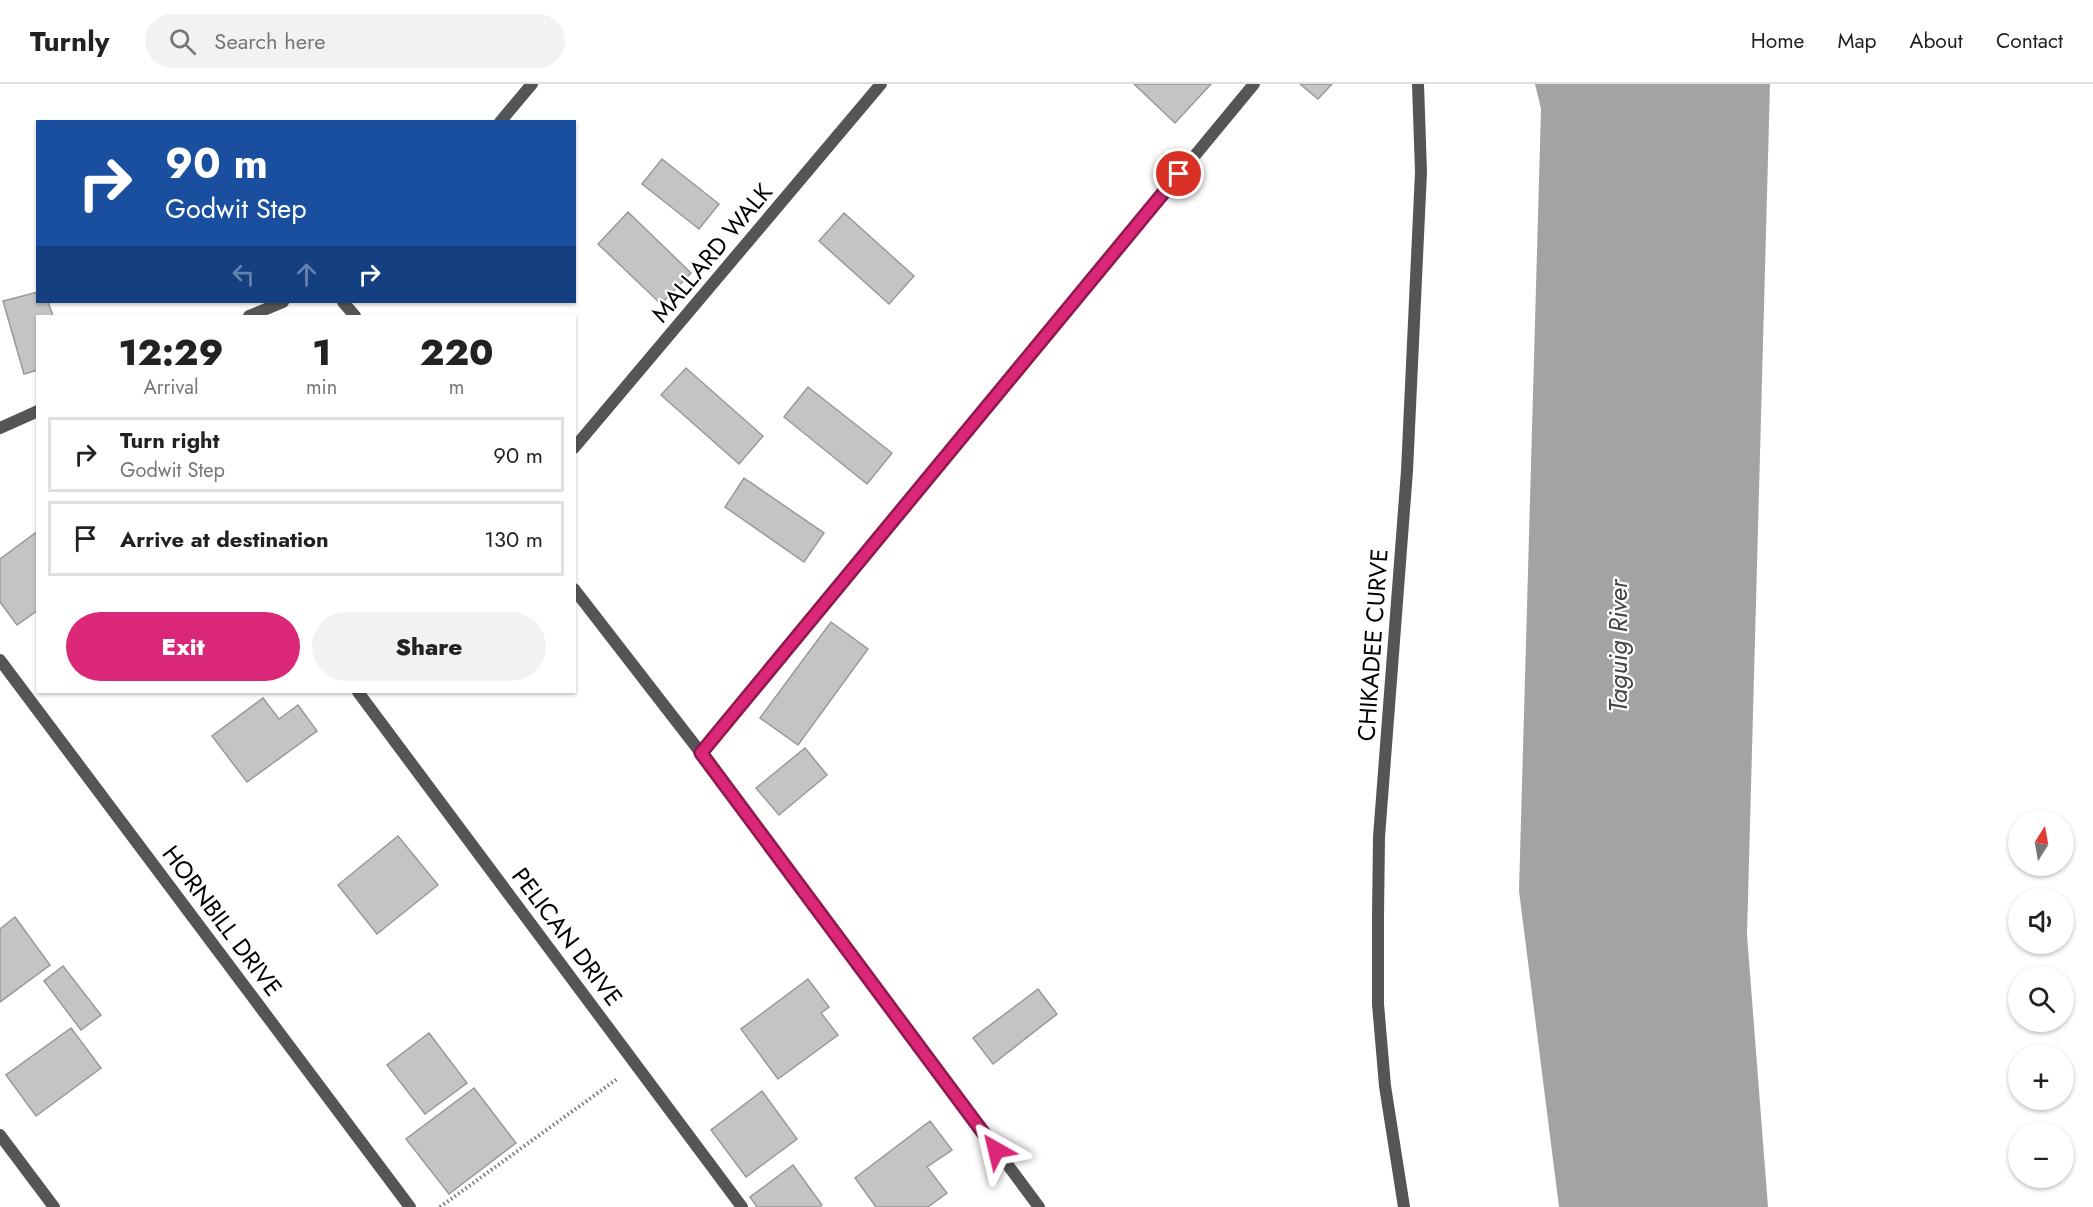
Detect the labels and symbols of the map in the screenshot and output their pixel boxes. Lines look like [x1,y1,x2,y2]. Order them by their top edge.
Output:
pin [1153,148,1204,199]
street label: MALLARD WALK [643,175,781,330]
street label: CHIKADEE CURVE [1348,548,1397,742]
water label: Taguig River [1599,578,1637,712]
north arrow [2008,810,2074,876]
street label: HORNBILL DRIVE [154,838,291,1003]
street label: PELICAN DRIVE [504,860,631,1013]
position arrow [964,1118,1028,1182]

